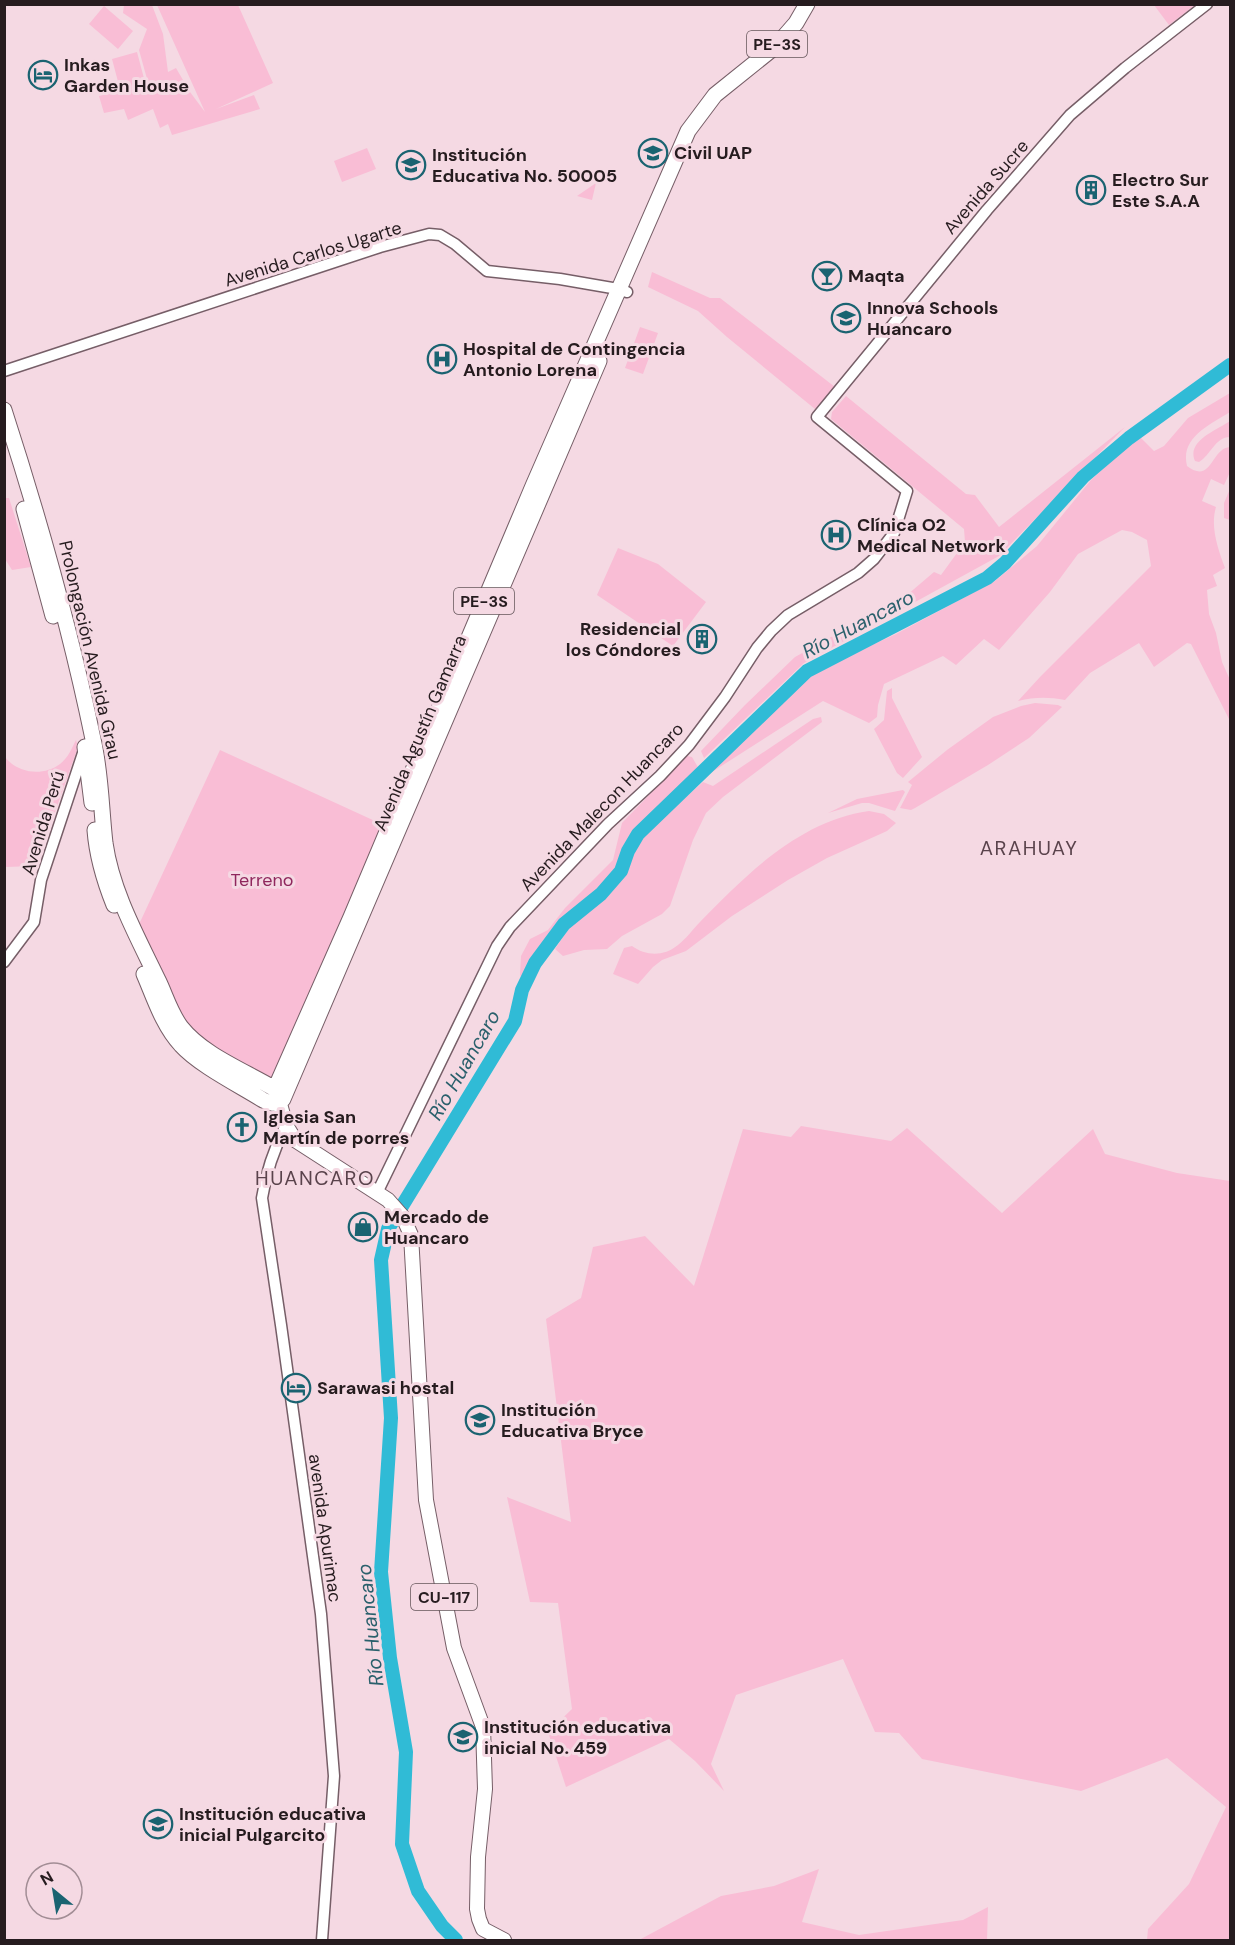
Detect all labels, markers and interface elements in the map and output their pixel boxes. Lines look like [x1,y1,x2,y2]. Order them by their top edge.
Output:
road number: PE-3S [747,31,807,57]
place label: Inkas Garden House [64,53,189,98]
hotel icon: Inkas Garden House [27,59,59,91]
street label: Avenida Sucre [938,134,1034,240]
school or university icon: Civil UAP [637,137,669,169]
place label: Civil UAP [674,141,752,165]
place label: Institución Educativa No. 50005 [432,143,617,188]
school or university icon: Institución Educativa No. 50005 [395,149,427,181]
place label: Electro Sur Este S.A.A [1112,168,1209,213]
building icon: Electro Sur Este S.A.A [1075,174,1107,206]
street label: Avenida Carlos Ugarte [222,216,404,292]
bar icon: Maqta [811,260,843,292]
place label: Maqta [848,264,905,288]
place label: Innova Schools Huancaro [867,296,998,341]
school or university icon: Innova Schools Huancaro [830,302,862,334]
place label: Hospital de Contingencia Antonio Lorena [463,337,685,382]
hospital icon: Hospital de Contingencia Antonio Lorena [426,343,458,375]
place label: Clínica O2 Medical Network [857,513,1006,558]
hospital icon: Clínica O2 Medical Network [820,519,852,551]
street label: Prolongación Avenida Grau [53,538,127,762]
water label: Río Huancaro [798,584,918,664]
road number: PE-3S [454,588,514,614]
place label: Residencial los Cóndores [566,617,681,662]
building icon: Residencial los Cóndores [686,623,718,655]
street label: Avenida Agustín Gamarra [368,632,472,834]
street label: Avenida Malecon Huancaro [515,717,689,897]
street label: Avenida Perú [16,768,70,878]
district label: ARAHUAY [980,835,1078,861]
park label: Terreno [231,868,293,892]
water label: Río Huancaro [422,1005,506,1125]
place label: Iglesia San Martín de porres [263,1105,409,1150]
church icon: Iglesia San Martín de porres [226,1111,258,1143]
district label: HUANCARO [255,1165,375,1191]
place label: Mercado de Huancaro [384,1205,489,1250]
shop icon: Mercado de Huancaro [347,1211,379,1243]
hotel icon: Sarawasi hostal [280,1372,312,1404]
place label: Sarawasi hostal [317,1376,454,1400]
place label: Institución Educativa Bryce [501,1398,644,1443]
school or university icon: Institución Educativa Bryce [464,1404,496,1436]
street label: avenida Apurimac [303,1452,347,1604]
water label: Río Huancaro [351,1562,389,1688]
road number: CU-117 [411,1584,477,1610]
place label: Institución educativa inicial No. 459 [484,1715,671,1760]
school or university icon: Institución educativa inicial No. 459 [447,1721,479,1753]
place label: Institución educativa inicial Pulgarcito [179,1802,366,1847]
school or university icon: Institución educativa inicial Pulgarcito [142,1808,174,1840]
north arrow [24,1861,84,1921]
text: N [36,1866,57,1890]

